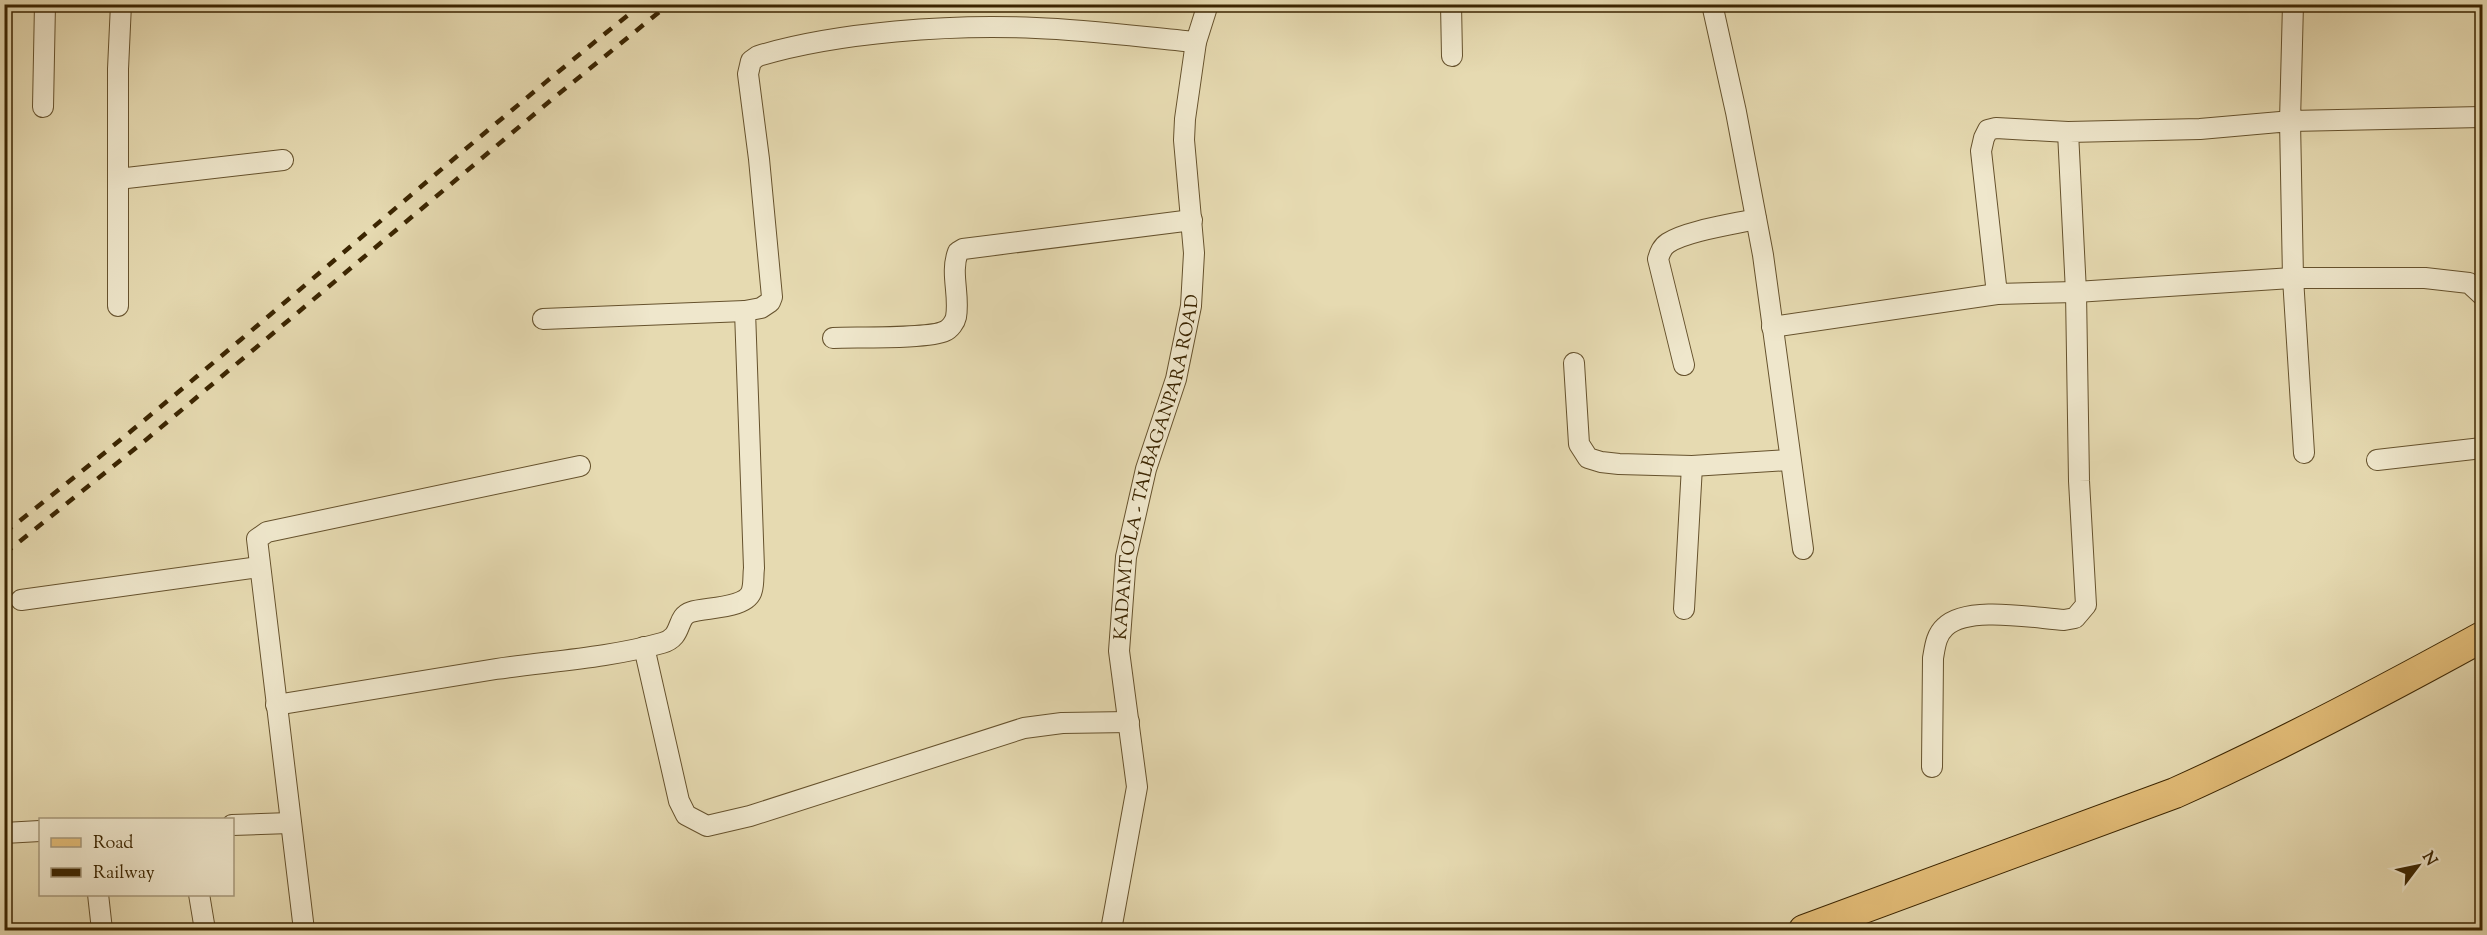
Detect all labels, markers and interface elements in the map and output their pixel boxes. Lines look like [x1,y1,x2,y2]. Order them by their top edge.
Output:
street label: KADAMTOLA - TALBAGANPARA ROAD [1109,293,1207,641]
legend [39,818,234,896]
text: Road [93,831,133,857]
north arrow [2388,836,2448,896]
text: N [2415,848,2442,871]
text: Railway [93,861,155,887]

